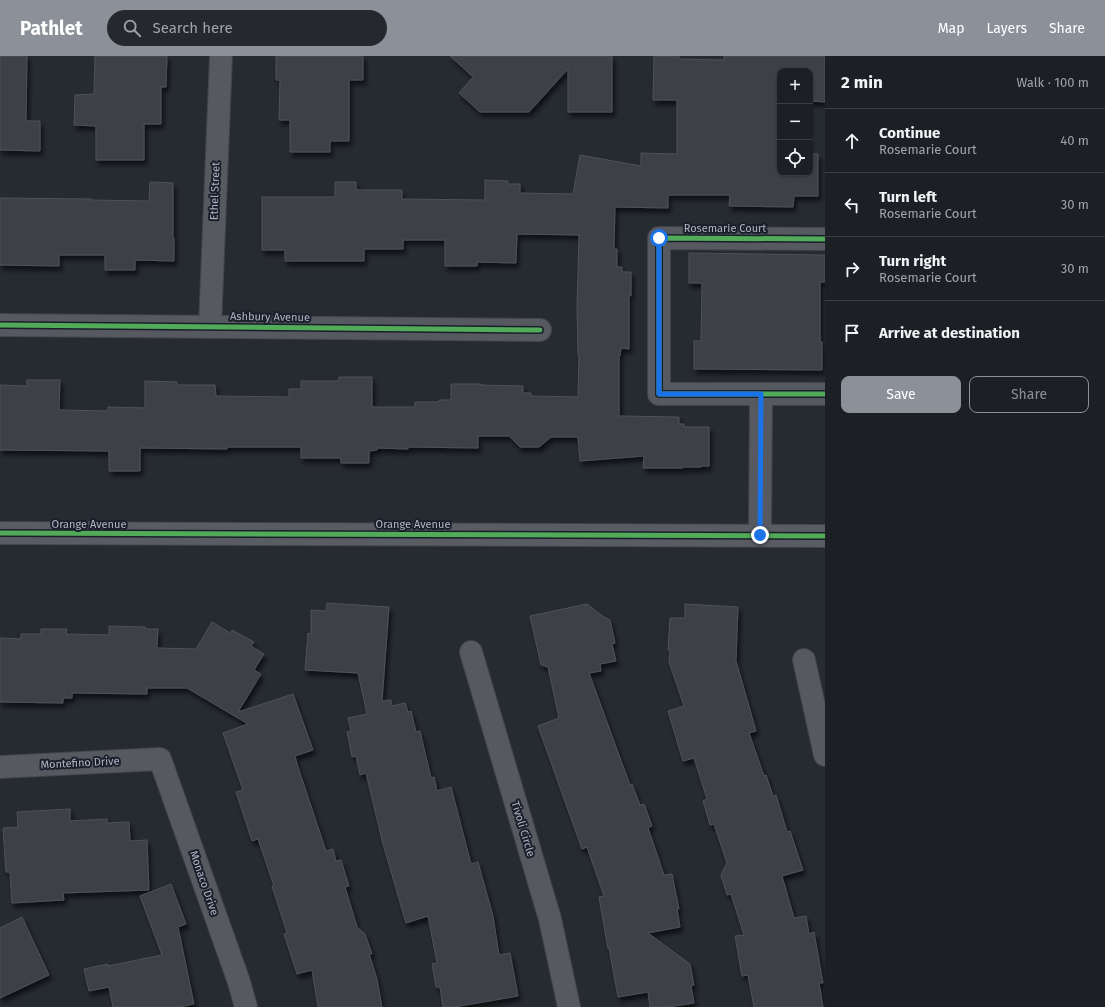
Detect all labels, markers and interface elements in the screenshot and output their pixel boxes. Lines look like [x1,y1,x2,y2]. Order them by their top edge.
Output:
search box [107,10,387,46]
text: Pathlet [20,17,83,40]
icon: search [121,17,143,39]
text: Search here [153,19,233,37]
text: Map [938,20,964,37]
text: Layers [986,20,1027,37]
text: Share [1049,20,1085,37]
map controls [777,68,813,176]
button: + [777,68,813,104]
text: 2 min [841,72,883,93]
text: Walk · 100 m [1017,75,1089,90]
button: − [777,104,813,140]
text: Continue [879,124,940,142]
icon: ahead [841,130,863,152]
text: 40 m [1060,133,1089,148]
button: locate [777,140,813,176]
text: Rosemarie Court [879,142,977,157]
street label: Ethel Street [207,162,223,220]
text: Turn left [879,188,937,206]
icon: left [841,194,863,216]
text: 30 m [1061,197,1089,212]
text: Rosemarie Court [879,206,977,221]
street label: Rosemarie Court [684,222,766,235]
route start [650,229,668,247]
text: Turn right [879,252,946,270]
icon: right [841,258,863,280]
text: 30 m [1061,261,1089,276]
text: Rosemarie Court [879,270,977,285]
street label: Ashbury Avenue [230,310,310,324]
icon: arrive [841,322,863,344]
text: Arrive at destination [879,324,1020,342]
button: Save [841,376,961,413]
button: Share [969,376,1089,413]
street label: Orange Avenue [52,518,126,531]
street label: Orange Avenue [376,518,450,531]
route end [751,526,769,544]
street label: Montefino Drive [40,754,120,772]
street label: Tivoli Circle [508,800,538,858]
street label: Monaco Drive [187,849,221,917]

